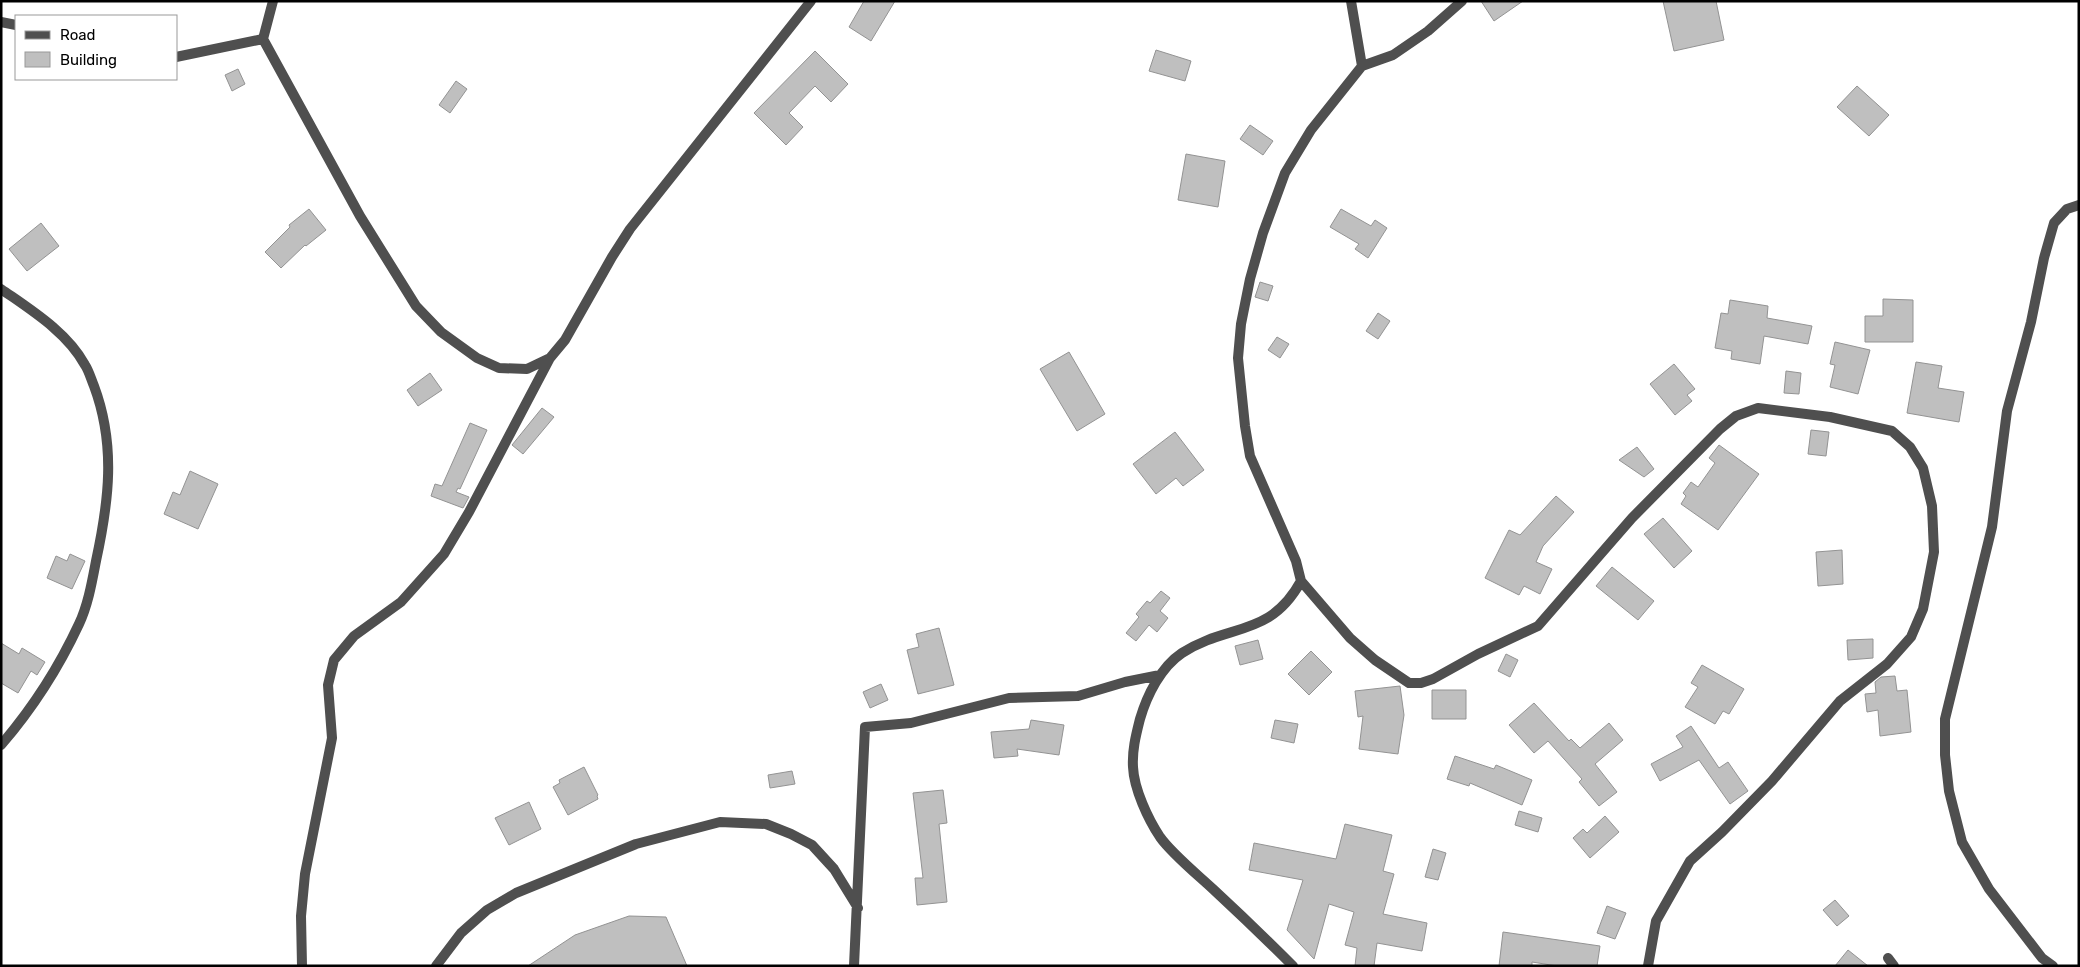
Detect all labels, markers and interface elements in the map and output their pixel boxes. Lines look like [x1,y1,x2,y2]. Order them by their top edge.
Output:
legend [15,15,178,80]
text: Road [60,26,96,44]
text: Building [60,51,117,69]

